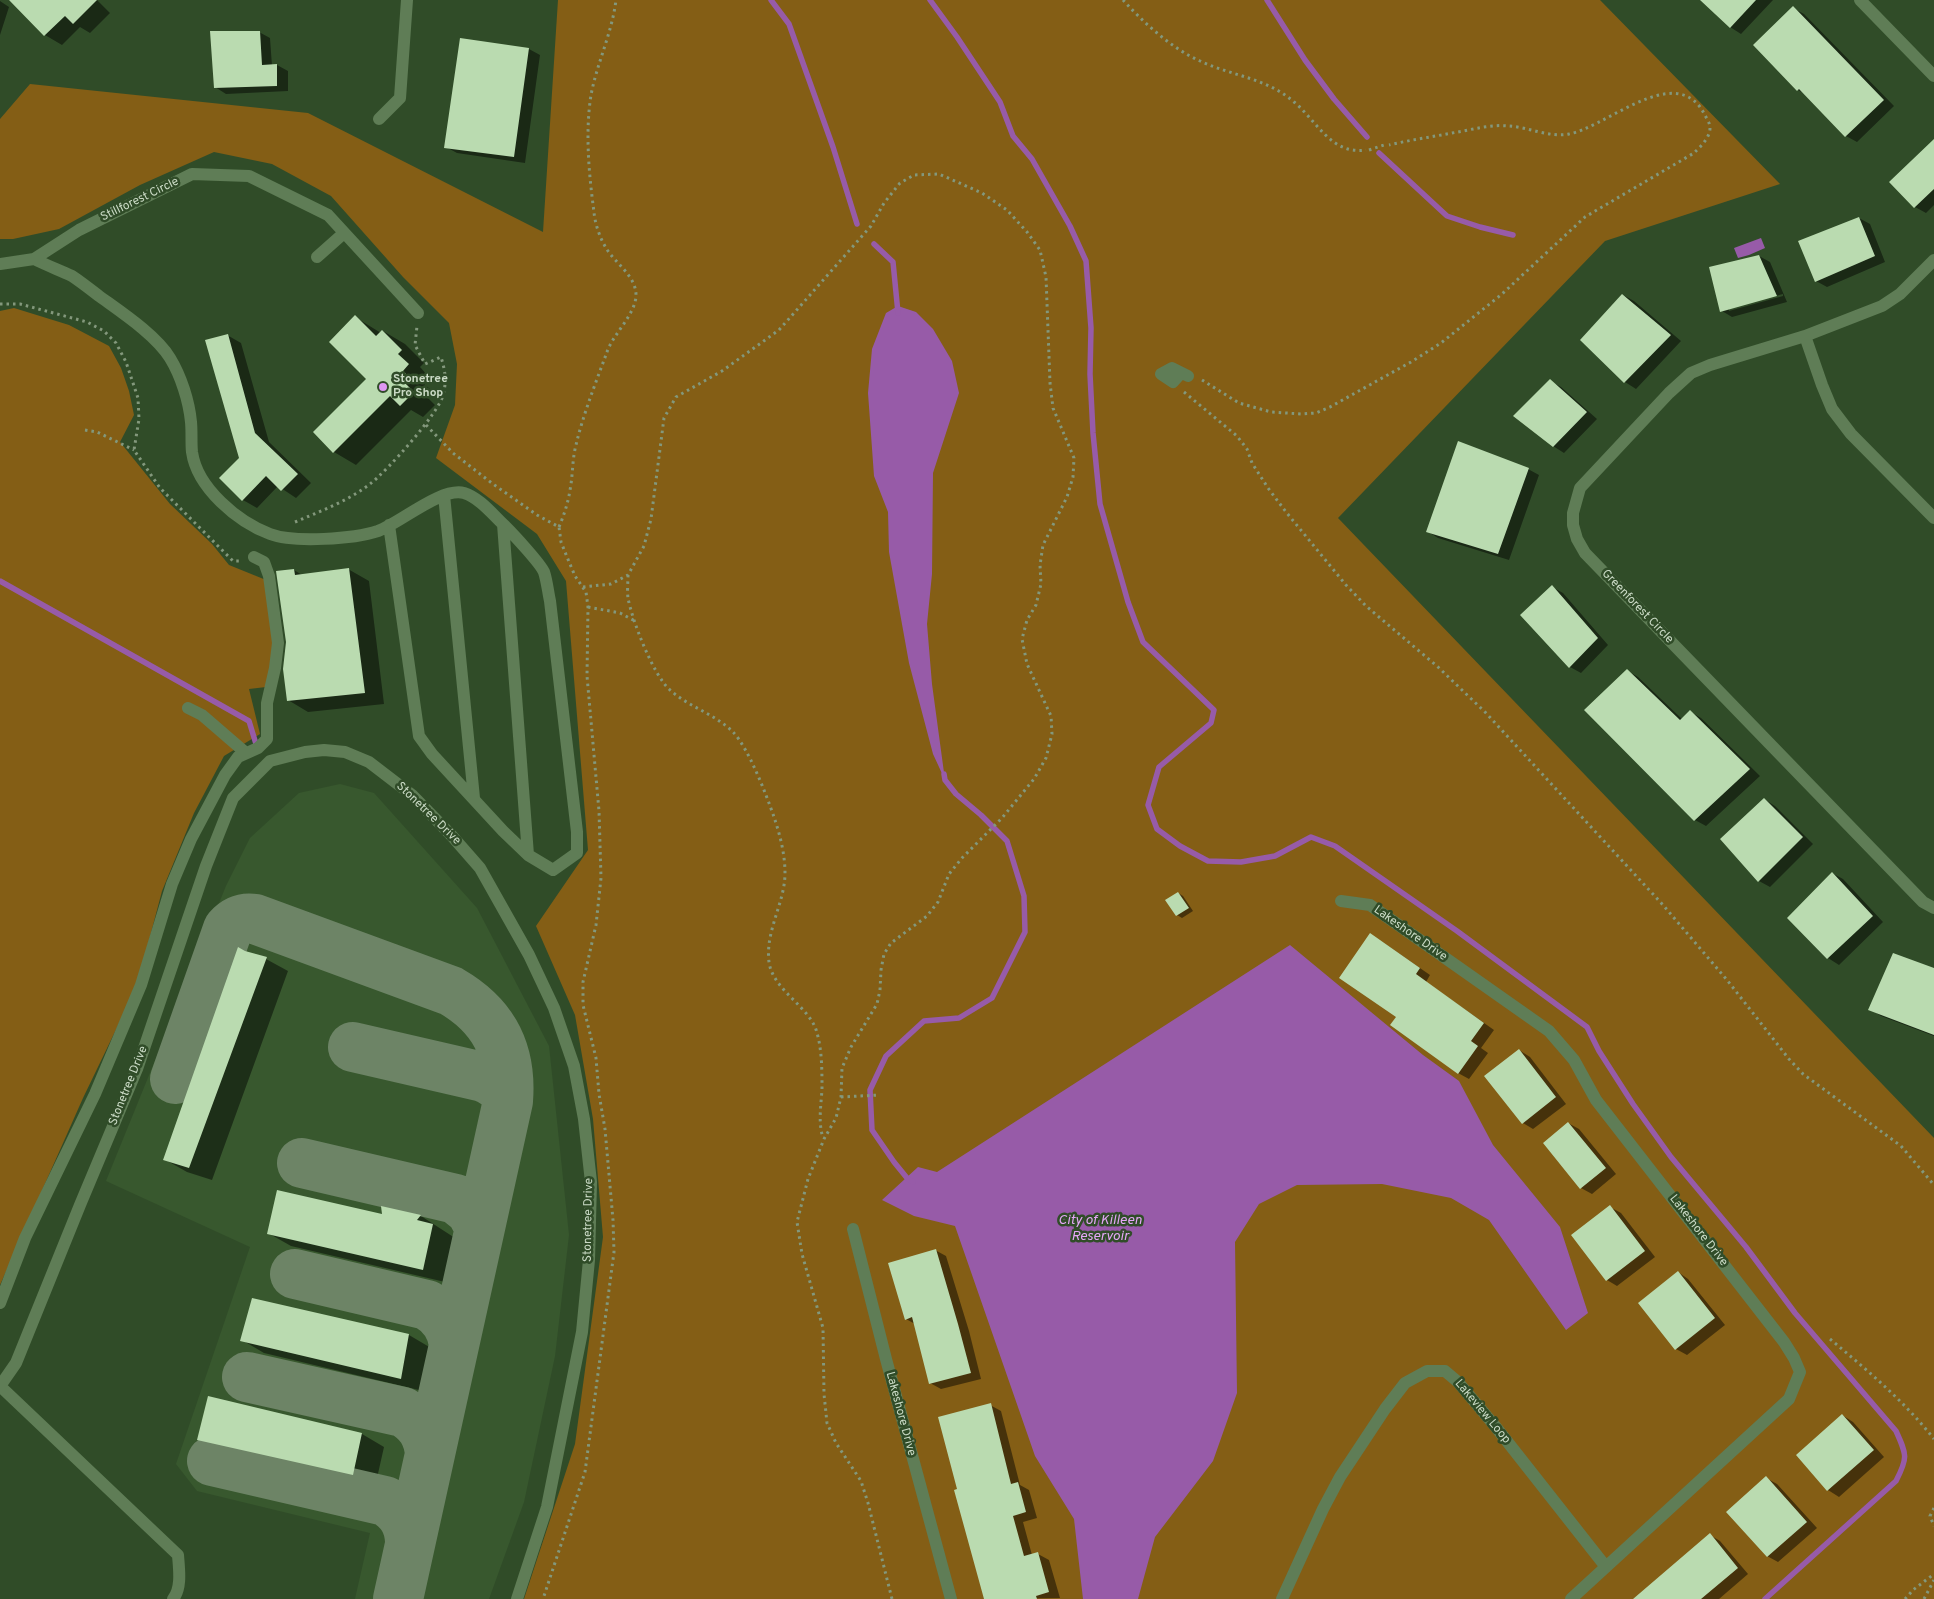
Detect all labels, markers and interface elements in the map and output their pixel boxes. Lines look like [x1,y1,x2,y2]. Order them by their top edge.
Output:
street label: Stillforest Circle [98,175,182,225]
place label: Stonetree Pro Shop [393,373,448,401]
marker: Stonetree Pro Shop [377,381,389,393]
street label: Greenforest Circle [1598,567,1676,647]
street label: Stonetree Drive [393,780,463,848]
street label: Lakeshore Drive [1370,903,1450,965]
street label: Stonetree Drive [107,1044,151,1128]
street label: Stonetree Drive [581,1178,597,1262]
street label: Lakeshore Drive [1666,1192,1730,1270]
water label: City of Killeen Reservoir [1058,1213,1142,1246]
street label: Lakeshore Drive [882,1370,918,1458]
street label: Lakeview Loop [1451,1377,1513,1447]

